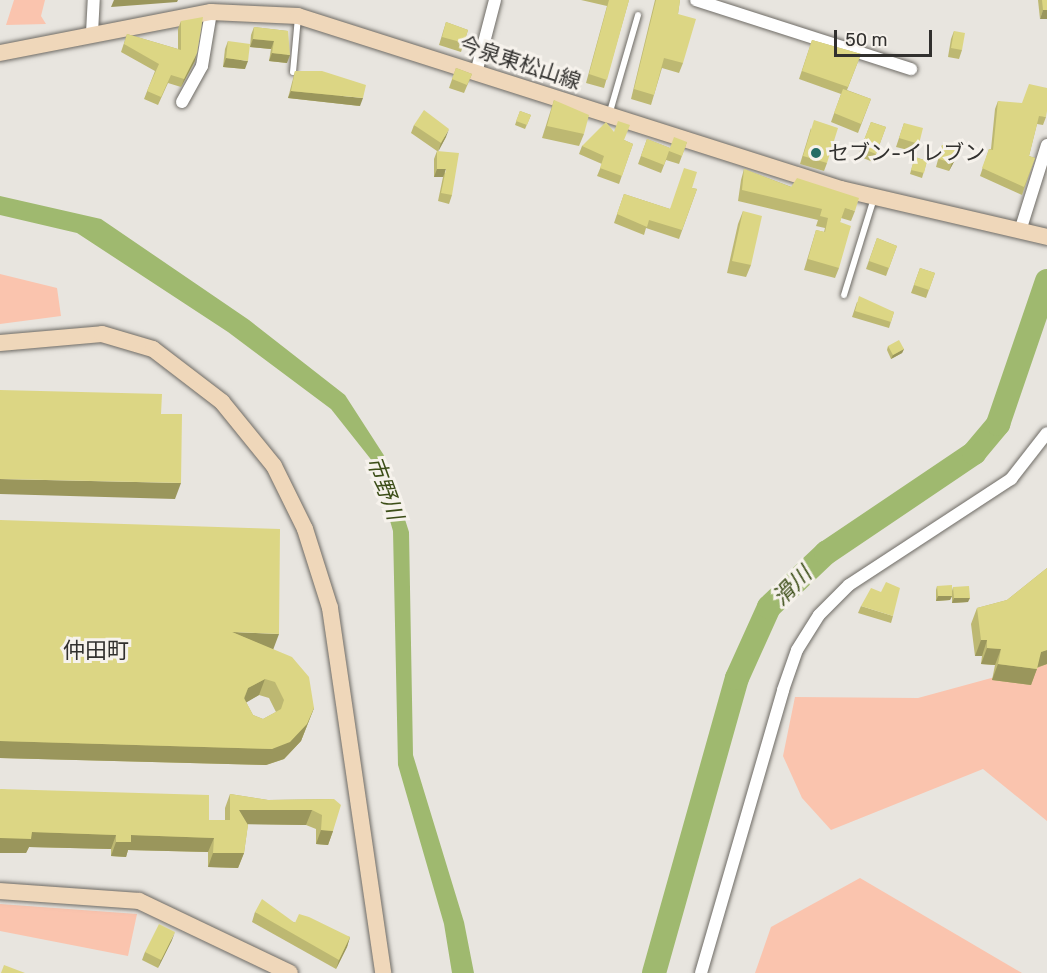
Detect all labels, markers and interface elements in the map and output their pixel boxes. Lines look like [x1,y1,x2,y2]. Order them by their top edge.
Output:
scale bar [837,18,934,56]
text: 50 m [845,29,888,51]
street label: 今泉東松山線 [456,32,584,94]
place label: セブン-イレブン [828,140,985,166]
marker: セブン-イレブン [809,146,823,160]
water label: 市野川 [361,452,409,524]
water label: 滑川 [767,561,817,611]
district label: 仲田町 [63,638,129,664]

